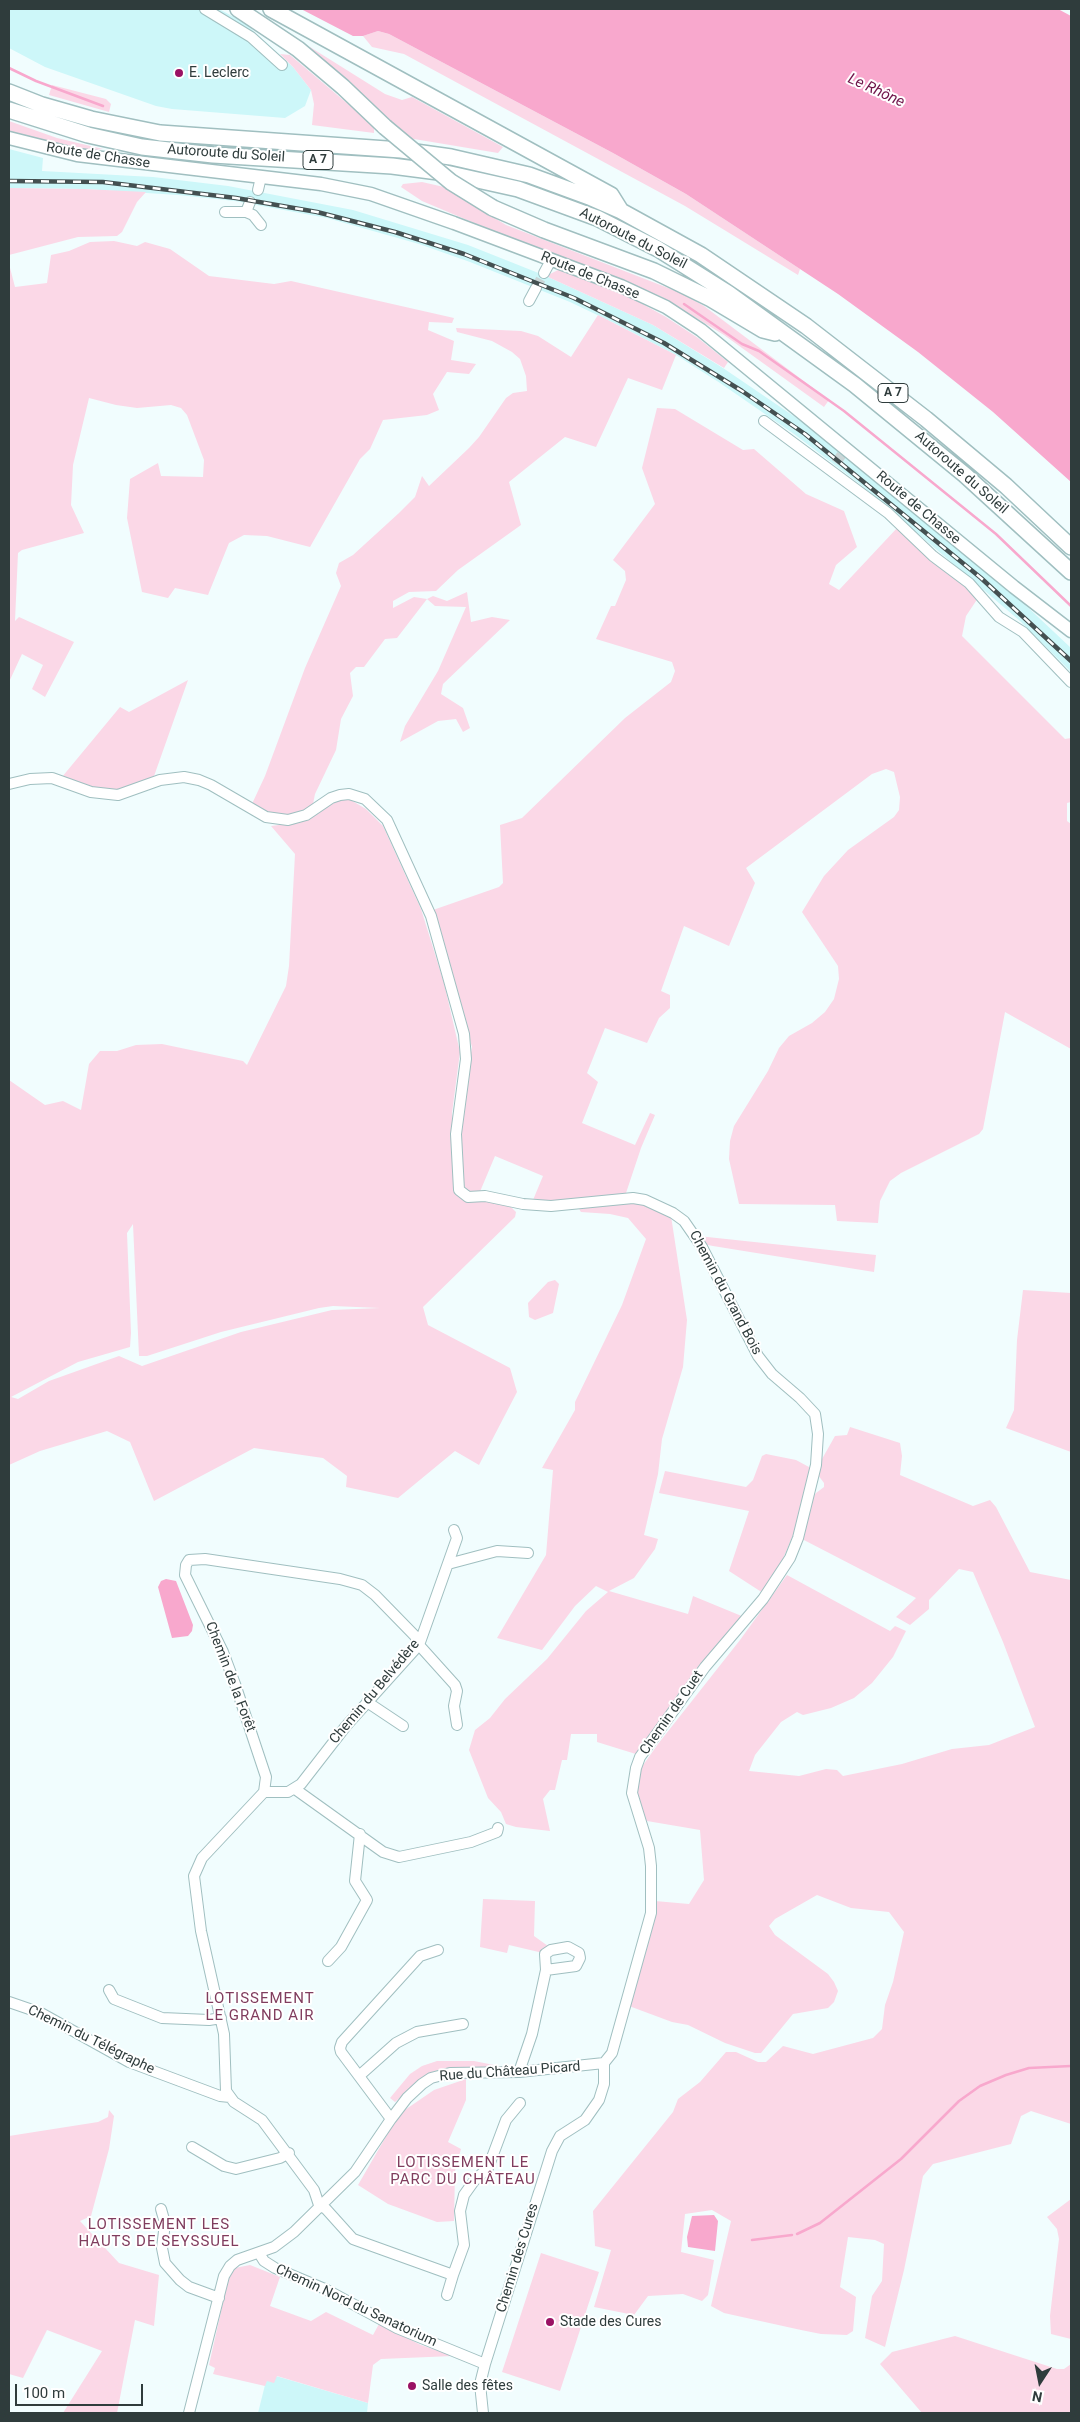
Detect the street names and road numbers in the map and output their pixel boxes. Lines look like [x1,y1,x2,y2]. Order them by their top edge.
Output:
street label: Route de Chasse [45,139,151,173]
street label: Autoroute du Soleil [167,142,285,166]
road number: A 7 [303,150,333,170]
street label: Autoroute du Soleil [577,205,689,273]
street label: Route de Chasse [538,249,642,303]
road number: A 7 [878,383,908,402]
street label: Autoroute du Soleil [911,428,1011,518]
street label: Route de Chasse [872,468,964,548]
street label: Chemin du Grand Bois [685,1228,765,1358]
street label: Chemin de la Forêt [201,1620,259,1734]
street label: Chemin du Belvédère [326,1636,424,1748]
street label: Chemin de Cuet [637,1668,707,1758]
street label: Chemin du Télégraphe [25,2002,157,2078]
street label: Rue du Château Picard [439,2059,581,2085]
street label: Chemin des Cures [493,2201,543,2315]
street label: Chemin Nord du Sanatorium [273,2261,439,2351]

